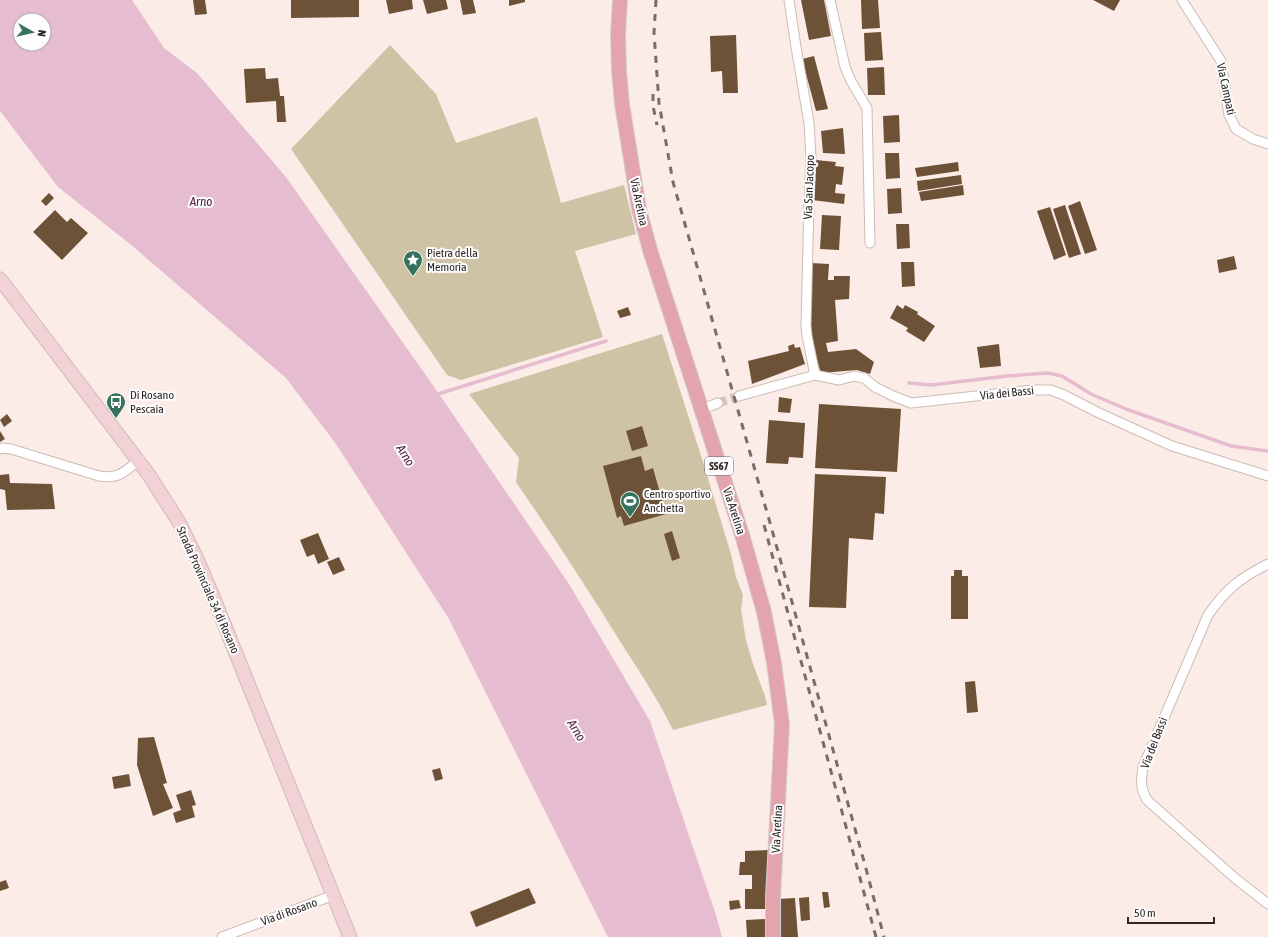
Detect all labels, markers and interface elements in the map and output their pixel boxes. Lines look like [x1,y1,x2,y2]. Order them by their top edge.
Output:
north arrow [12,12,52,52]
text: N [36,29,48,37]
street label: Via Campati [1214,62,1238,116]
street label: Via San Jacopo [801,154,817,220]
street label: Via Aretina [627,177,651,227]
water label: Arno [189,194,212,209]
place label: Pietra della Memoria [427,246,478,274]
place icon: Pietra della Memoria [402,249,424,277]
street label: Via dei Bassi [979,383,1035,403]
place label: Di Rosano Pescaia [130,388,174,416]
bus stop icon: Di Rosano Pescaia [105,391,127,419]
water label: Arno [393,441,418,469]
road number: SS67 [705,457,733,475]
street label: Via Aretina [720,486,748,536]
place label: Centro sportivo Anchetta [644,487,711,515]
sports icon: Centro sportivo Anchetta [619,490,641,518]
street label: Strada Provinciale 34 di Rosano [174,524,243,656]
street label: Via dei Bassi [1138,715,1170,771]
water label: Arno [564,716,589,744]
street label: Via Aretina [769,804,785,854]
street label: Via di Rosano [259,895,319,929]
scale bar [1128,899,1214,925]
text: 50 m [1134,906,1156,920]

